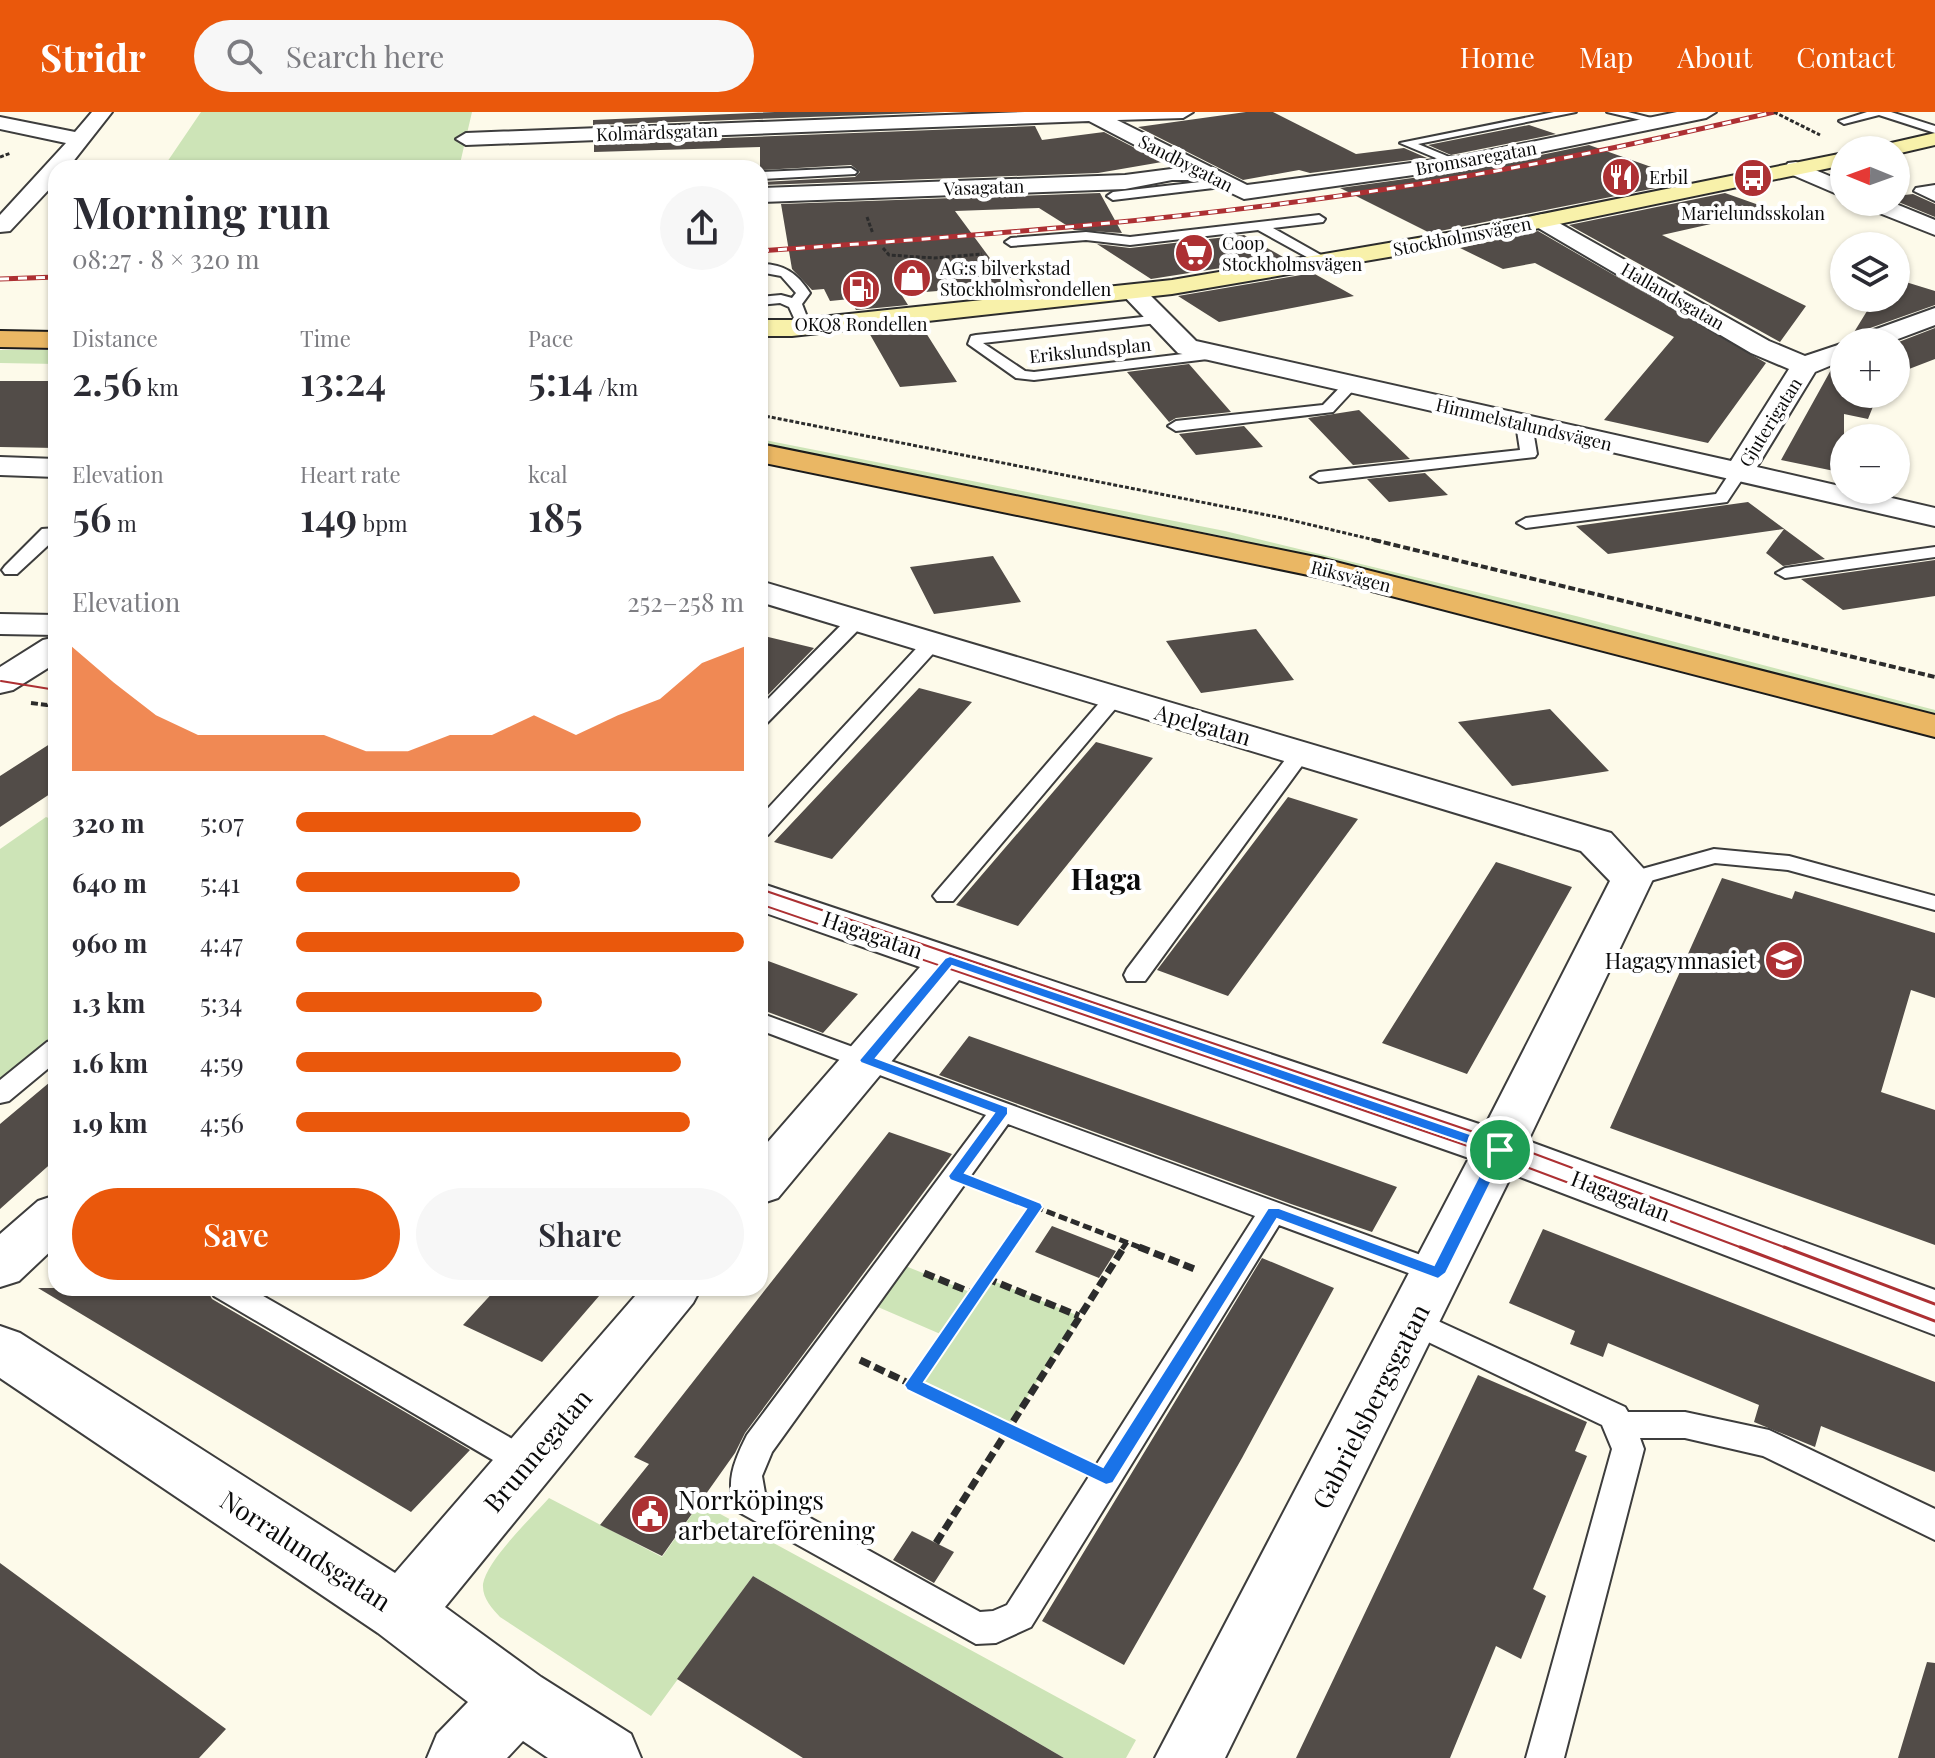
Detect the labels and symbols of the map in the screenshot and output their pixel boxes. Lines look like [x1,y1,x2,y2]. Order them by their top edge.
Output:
street label: Kolmårdsgatan [596,118,719,146]
street label: Sandbygatan [1135,129,1238,197]
street label: Bromsaregatan [1413,135,1539,180]
north arrow [1830,136,1910,216]
restaurant icon: Erbil [1600,156,1642,198]
bus stop icon: Marielundsskolan [1732,157,1774,199]
place label: Erbil [1649,165,1688,189]
street label: Vasagatan [942,174,1025,200]
place label: Marielundsskolan [1681,201,1825,225]
street label: Stockholmsvägen [1391,211,1533,261]
place label: Coop Stockholmsvägen [1222,231,1363,276]
supermarket icon: Coop Stockholmsvägen [1173,232,1215,274]
place label: AG:s bilverkstad Stockholmsrondellen [939,256,1112,301]
shop icon: AG:s bilverkstad Stockholmsrondellen [891,257,933,299]
street label: Hallandsgatan [1617,257,1729,335]
fuel station icon: OKQ8 Rondellen [840,268,882,310]
place label: OKQ8 Rondellen [794,312,928,336]
street label: Erikslundsplan [1028,332,1152,368]
street label: Gjuterigatan [1733,373,1807,471]
street label: Himmelstalundsvägen [1434,392,1615,456]
street label: Riksvägen [1308,554,1394,598]
street label: Apelgatan [1151,696,1254,752]
district label: Haga [1070,858,1142,898]
street label: Hagagatan [819,903,927,965]
school or university icon: Hagagymnasiet [1763,939,1805,981]
place label: Hagagymnasiet [1605,945,1757,975]
pin [1466,1116,1534,1184]
street label: Hagagatan [1567,1162,1675,1228]
street label: Gabrielsbergsgatan [1303,1297,1437,1515]
street label: Brunnegatan [475,1381,599,1519]
street label: Norralundsgatan [214,1482,399,1619]
place label: Norrköpings arbetareförening [678,1482,875,1547]
public building icon: Norrköpings arbetareförening [629,1493,671,1535]

